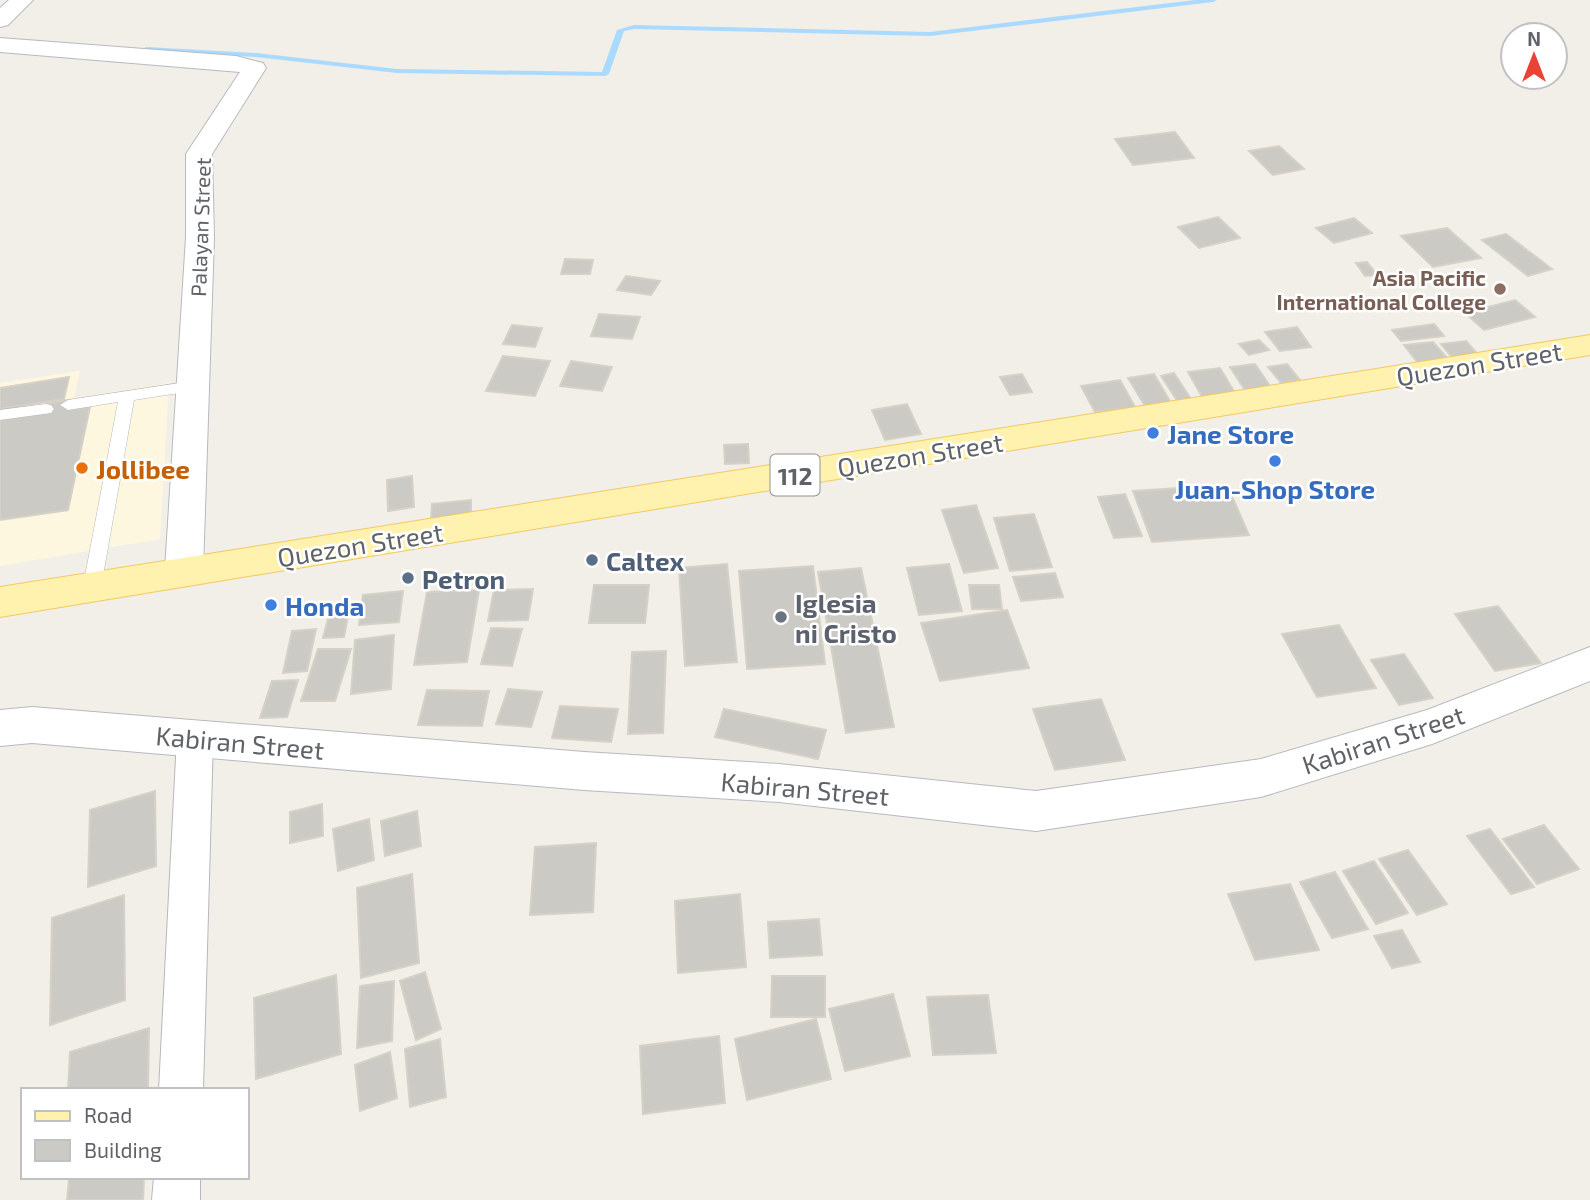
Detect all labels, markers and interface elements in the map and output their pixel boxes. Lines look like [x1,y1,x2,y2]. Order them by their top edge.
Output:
north arrow [1499,21,1569,91]
text: N [1527,27,1541,50]
street label: Palayan Street [185,157,215,297]
place label: Asia Pacific International College [1277,265,1486,314]
marker: Asia Pacific International College [1492,281,1508,297]
street label: Quezon Street [1394,335,1564,391]
place label: Jane Store [1167,418,1294,449]
marker: Jane Store [1145,425,1161,441]
street label: Quezon Street [835,426,1005,482]
place label: Jollibee [96,453,190,484]
marker: Juan-Shop Store [1267,453,1283,469]
road number: 112 [770,454,820,496]
marker: Jollibee [74,460,90,476]
place label: Juan-Shop Store [1175,473,1375,504]
street label: Quezon Street [275,516,445,572]
place label: Caltex [606,545,685,576]
marker: Caltex [584,552,600,568]
place label: Petron [422,563,505,594]
marker: Petron [400,570,416,586]
place label: Iglesia ni Cristo [795,587,897,648]
place label: Honda [285,590,364,621]
marker: Honda [263,597,279,613]
marker: Iglesia ni Cristo [773,609,789,625]
street label: Kabiran Street [1298,698,1468,780]
street label: Kabiran Street [155,719,325,765]
street label: Kabiran Street [720,765,890,811]
legend [21,1088,248,1179]
text: Road [84,1102,132,1127]
text: Building [84,1137,162,1162]

